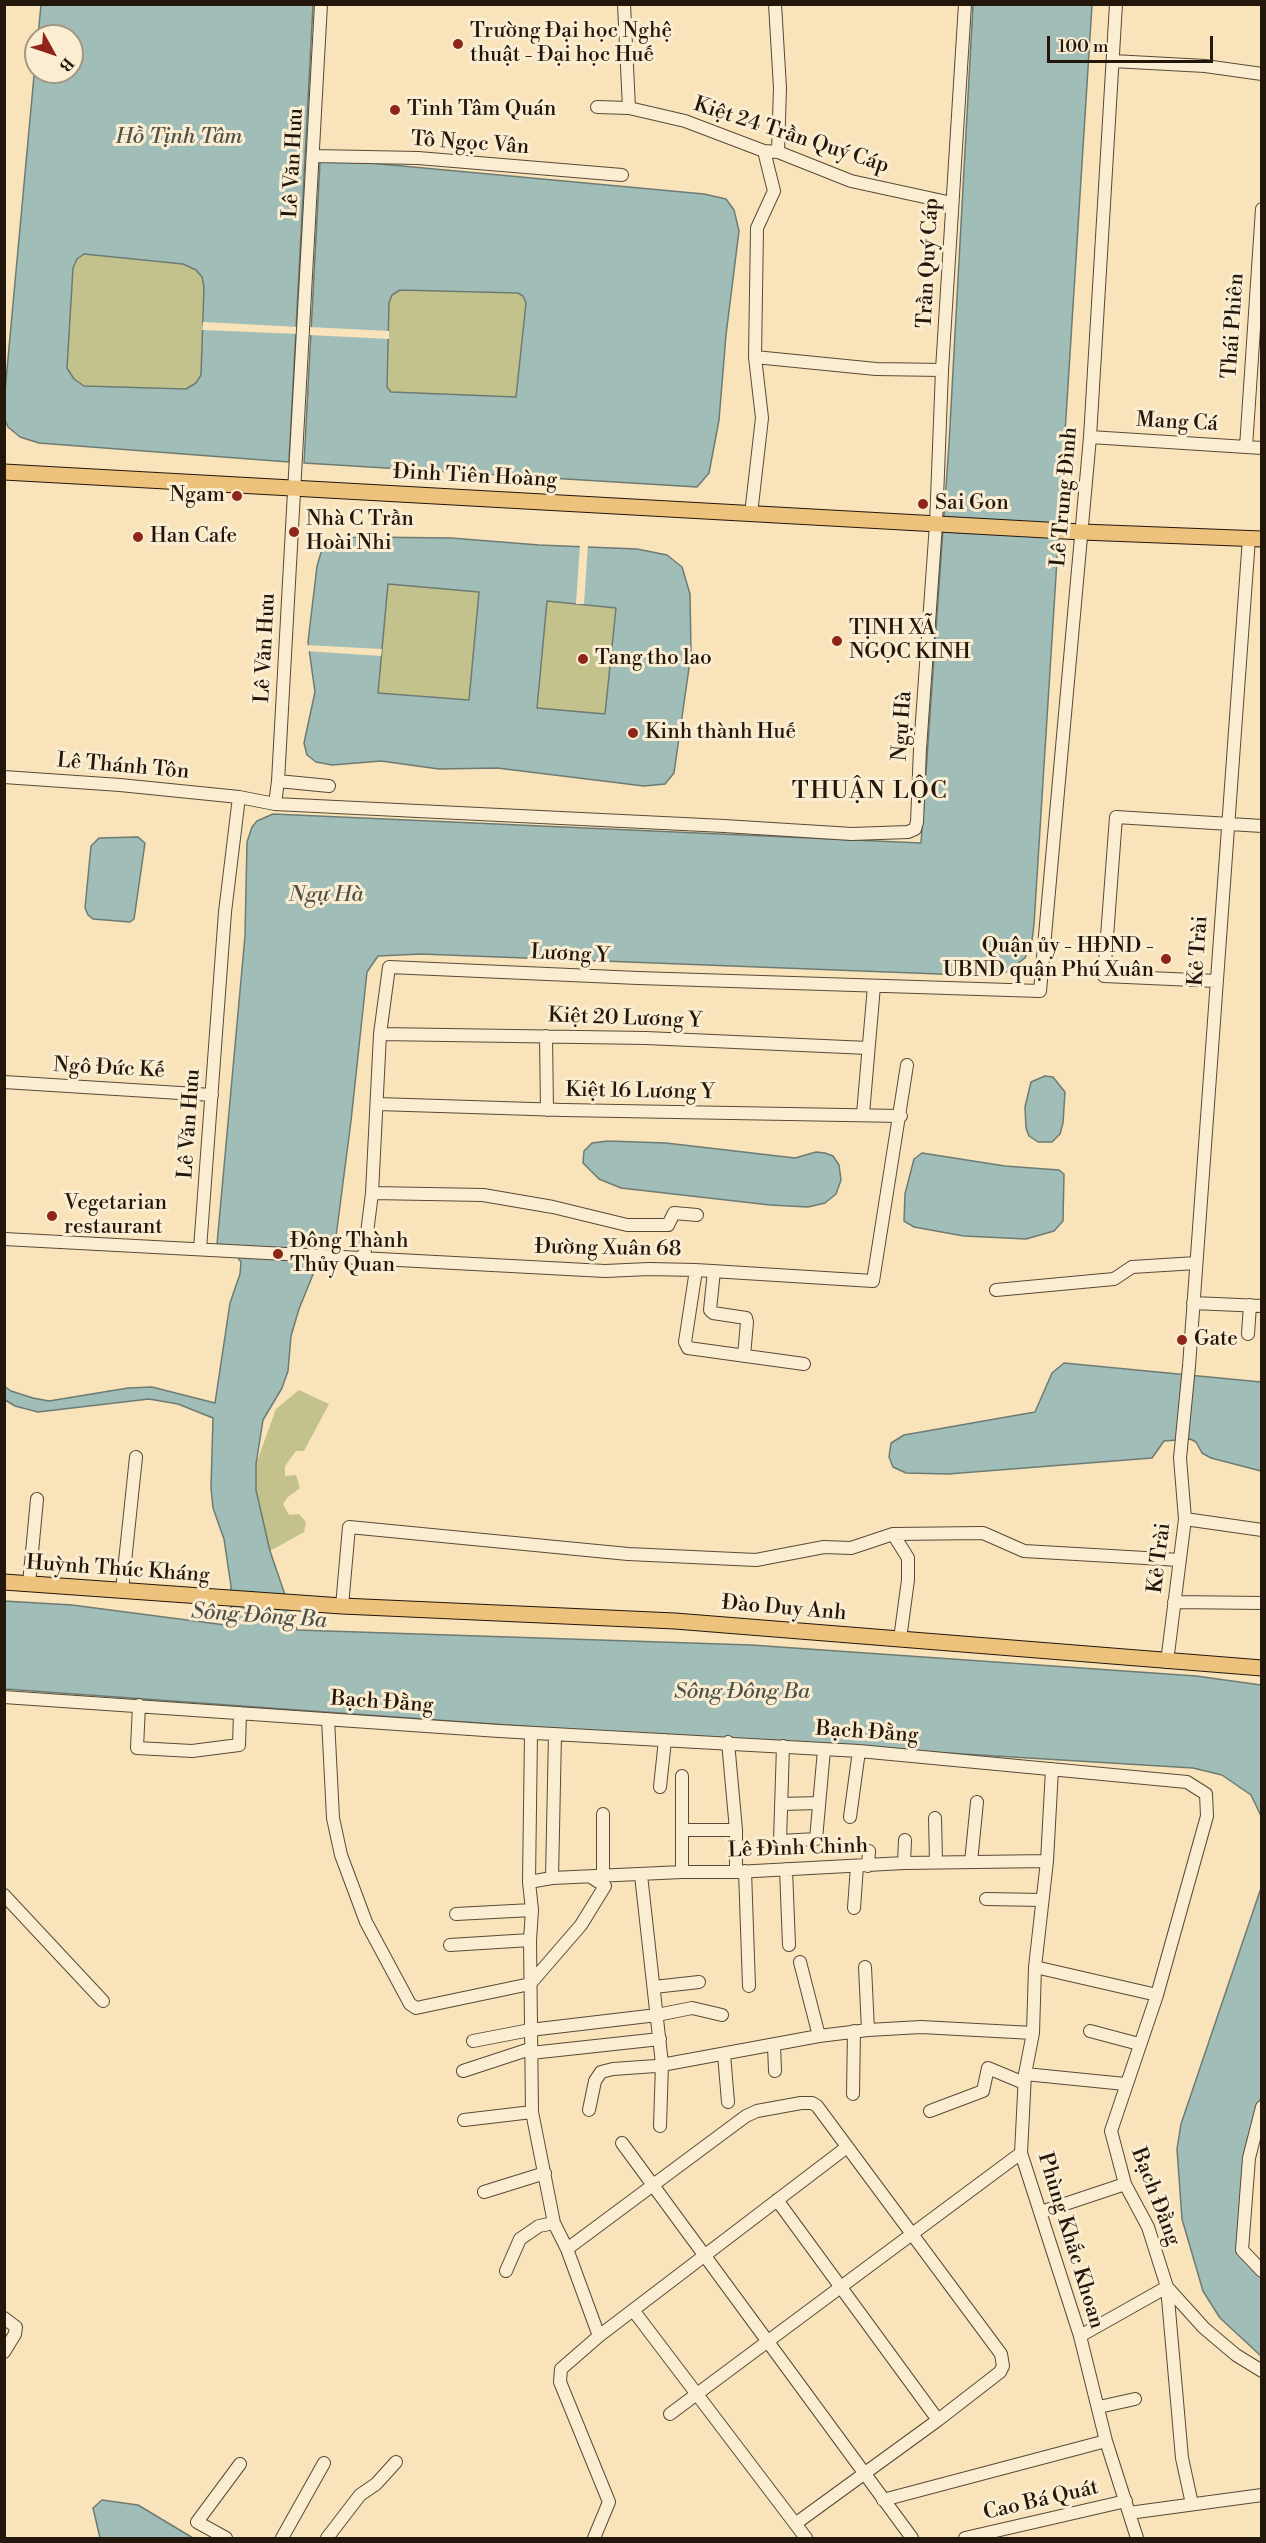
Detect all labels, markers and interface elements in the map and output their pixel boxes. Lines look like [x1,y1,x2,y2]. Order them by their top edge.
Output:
place label: Trường Đại học Nghệ thuật - Đại học Huế [470,19,672,69]
north arrow [24,24,84,84]
scale bar [1050,24,1216,62]
text: 100 m [1058,35,1109,58]
marker: Trường Đại học Nghệ thuật - Đại học Huế [451,37,465,51]
text: B [55,53,78,75]
street label: Kiệt 24 Trần Quý Cáp [690,92,892,180]
place label: Tinh Tâm Quán [407,97,556,123]
marker: Tinh Tâm Quán [388,103,402,117]
street label: Lê Văn Hưu [279,107,309,219]
water label: Hồ Tịnh Tâm [116,125,242,151]
street label: Tô Ngọc Vân [410,127,530,161]
street label: Trần Quý Cáp [913,197,945,329]
street label: Thái Phiên [1218,272,1250,380]
street label: Mang Cá [1135,408,1219,438]
street label: Lê Trung Đình [1046,426,1084,568]
street label: Đinh Tiên Hoàng [392,460,558,494]
place label: Ngam [169,483,225,509]
marker: Ngam [230,489,244,503]
place label: Sai Gon [935,491,1009,517]
marker: Sai Gon [916,497,930,511]
place label: Nhà C Trần Hoài Nhi [306,507,414,557]
place label: Han Cafe [150,524,237,550]
marker: Nhà C Trần Hoài Nhi [287,525,301,539]
marker: Han Cafe [131,530,145,544]
street label: Lê Văn Hưu [251,592,281,704]
place label: TỊNH XÃ NGỌC KINH [849,616,971,666]
marker: TỊNH XÃ NGỌC KINH [830,634,844,648]
place label: Tang tho lao [595,646,712,672]
marker: Tang tho lao [576,652,590,666]
street label: Ngự Hà [888,690,918,762]
place label: Kinh thành Huế [645,720,796,746]
marker: Kinh thành Huế [626,726,640,740]
street label: Lê Thánh Tôn [56,749,190,785]
district label: THUẬN LỘC [792,778,948,806]
water label: Ngự Hà [289,883,363,909]
street label: Kẻ Trài [1184,915,1214,987]
place label: Quận ủy - HĐND - UBND quận Phú Xuân [943,934,1154,984]
street label: Lương Y [530,940,610,970]
marker: Quận ủy - HĐND - UBND quận Phú Xuân [1159,952,1173,966]
street label: Kiệt 20 Lương Y [548,1004,702,1034]
street label: Ngô Đức Kế [53,1053,165,1085]
street label: Lê Văn Hưu [174,1068,206,1180]
street label: Kiệt 16 Lương Y [565,1078,715,1106]
place label: Vegetarian restaurant [64,1191,167,1241]
marker: Vegetarian restaurant [45,1209,59,1223]
place label: Đông Thành Thủy Quan [290,1229,408,1279]
street label: Đường Xuân 68 [534,1235,682,1263]
marker: Đông Thành Thủy Quan [271,1247,285,1261]
place label: Gate [1194,1327,1238,1353]
marker: Gate [1175,1333,1189,1347]
street label: Kẻ Trài [1143,1521,1177,1595]
street label: Huỳnh Thúc Kháng [25,1551,211,1589]
street label: Đào Duy Anh [720,1591,848,1627]
water label: Sông Đông Ba [190,1599,328,1635]
water label: Sông Đông Ba [674,1680,810,1706]
street label: Bạch Đằng [330,1687,434,1719]
street label: Bạch Đằng [815,1717,919,1749]
street label: Lê Đình Chinh [727,1834,869,1864]
street label: Bạch Đằng [1125,2144,1185,2250]
street label: Phùng Khắc Khoan [1031,2150,1109,2332]
street label: Cao Bá Quát [981,2476,1101,2526]

